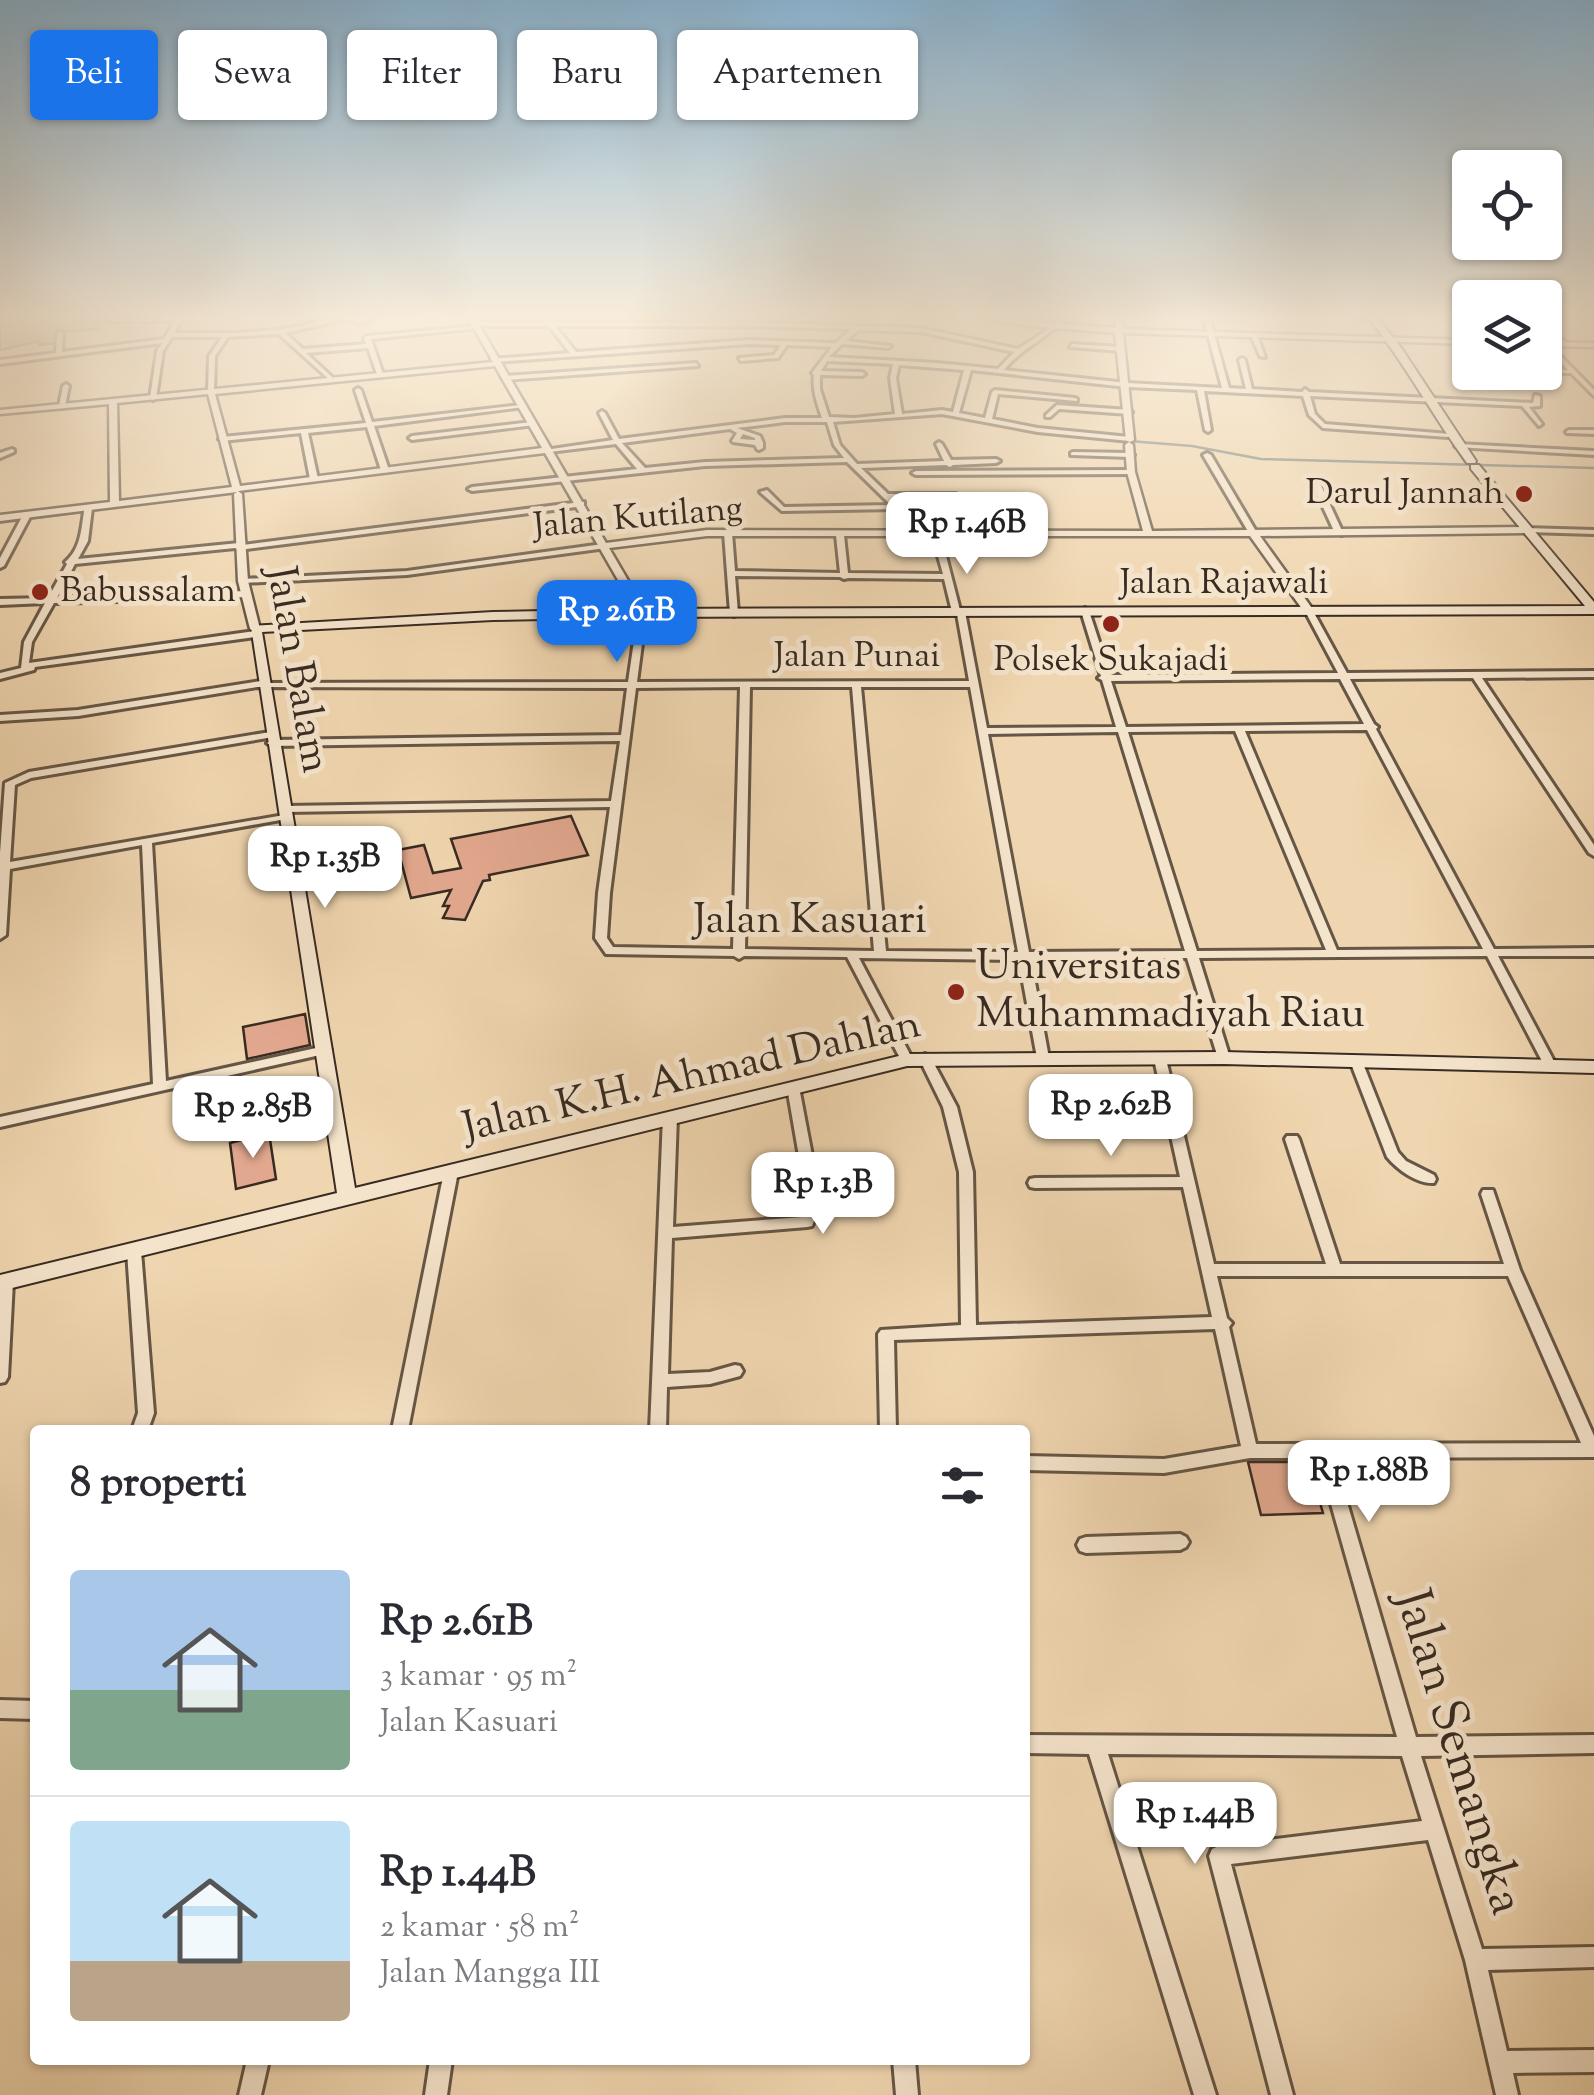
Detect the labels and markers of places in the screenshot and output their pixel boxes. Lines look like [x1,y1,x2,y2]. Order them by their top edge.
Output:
place label: Darul Jannah [1306,469,1504,520]
marker: Darul Jannah [1513,483,1535,505]
pin: Rp 1.46B [864,492,1070,577]
place label: Babussalam [60,567,236,618]
pin: Rp 2.61B [514,580,720,665]
marker: Babussalam [29,581,51,603]
marker: Polsek Sukajadi [1100,613,1122,635]
place label: Polsek Sukajadi [994,636,1228,687]
pin: Rp 1.35B [222,826,428,911]
place label: Universitas Muhammadiyah Riau [976,938,1365,1046]
marker: Universitas Muhammadiyah Riau [945,981,967,1003]
pin: Rp 2.62B [1008,1074,1214,1159]
pin: Rp 2.85B [150,1076,356,1161]
pin: Rp 1.3B [731,1152,915,1237]
pin: Rp 1.88B [1266,1440,1472,1525]
pin: Rp 1.44B [1092,1782,1298,1867]

